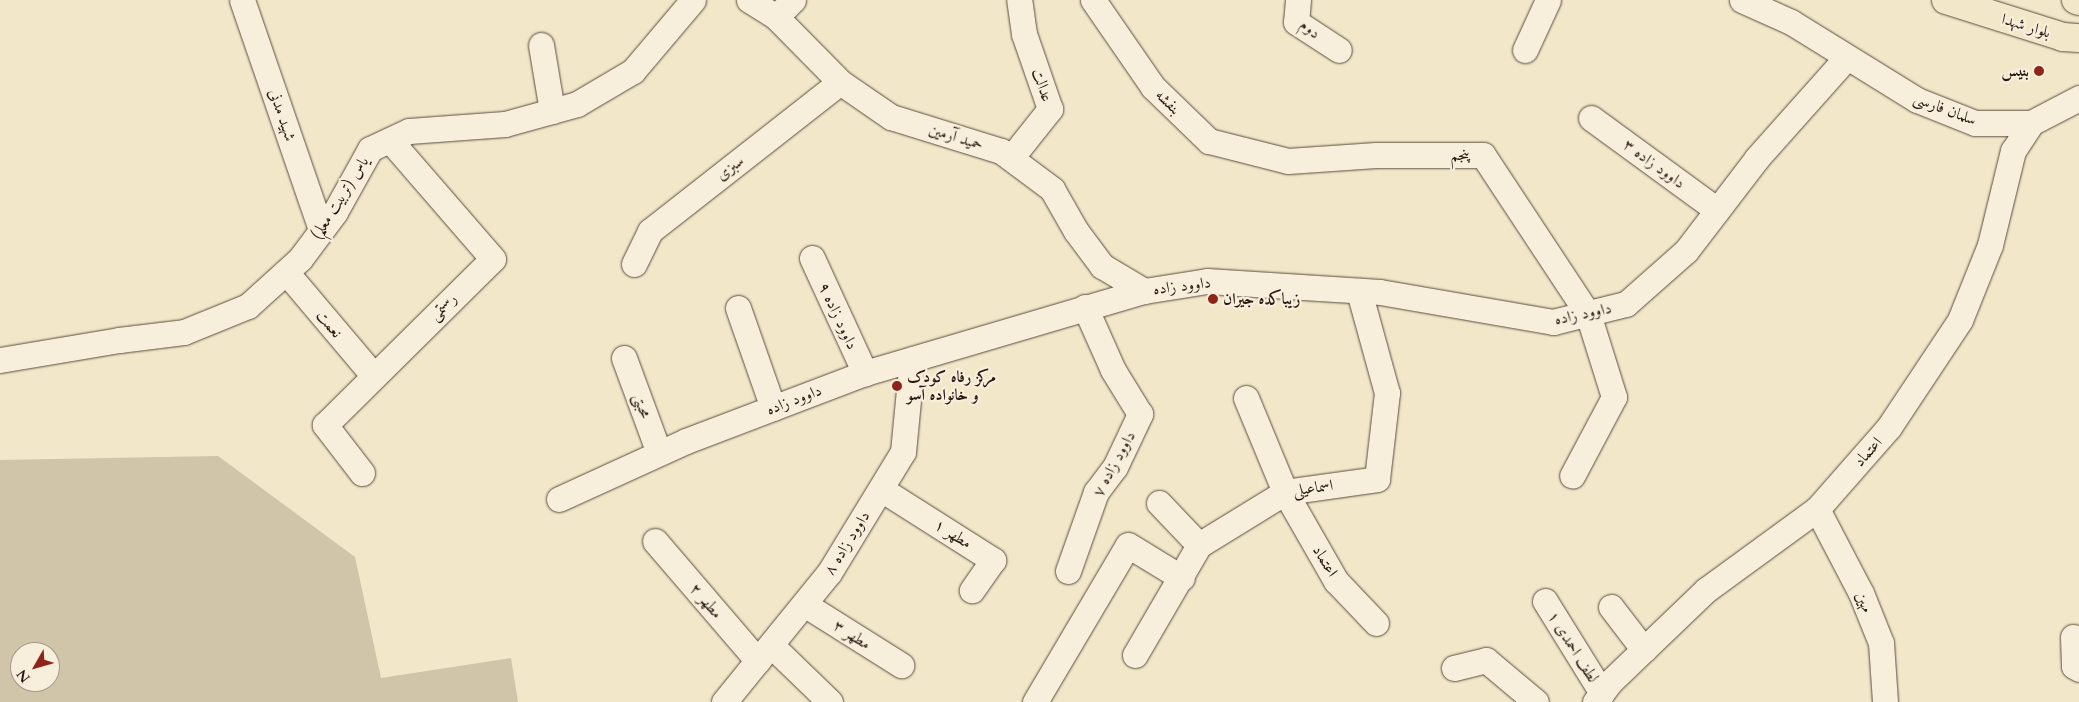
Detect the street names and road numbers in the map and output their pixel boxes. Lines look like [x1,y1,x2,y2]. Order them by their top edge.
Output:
street label: بلوار شهدا [1999,9,2053,43]
street label: دوم [1296,15,1324,43]
street label: عدالت [1027,66,1057,104]
street label: بنفشه [1151,85,1185,119]
street label: شهید مدنی [264,86,300,144]
street label: سلمان فارسی [1911,88,1979,130]
street label: حمید آرمین [927,120,985,154]
street label: داوود زاده ۳ [1619,135,1689,193]
street label: پنجم [1450,145,1470,165]
street label: سبزی [712,151,748,185]
street label: یاس (تربیت معلم) [307,153,373,243]
street label: داوود زاده [1152,273,1212,299]
street label: داوود زاده ۹ [814,280,862,352]
street label: رستمی [425,289,461,325]
street label: داوود زاده [1553,299,1613,329]
street label: نعمت [312,306,346,342]
street label: داوود زاده [764,381,824,419]
street label: محبتی [629,391,655,421]
street label: داوود زاده ۷ [1088,428,1140,500]
street label: اعتماد [1850,433,1886,471]
street label: اسماعیلی [1292,476,1334,500]
street label: داوود زاده ۸ [820,508,874,578]
street label: مطهر ۱ [931,515,975,553]
street label: اعتماد [1308,542,1342,580]
street label: مطهر ۲ [685,579,727,623]
street label: مهین [1851,589,1877,615]
street label: لطف احمدی ۱ [1544,608,1602,686]
street label: مطهر ۳ [830,616,874,654]

